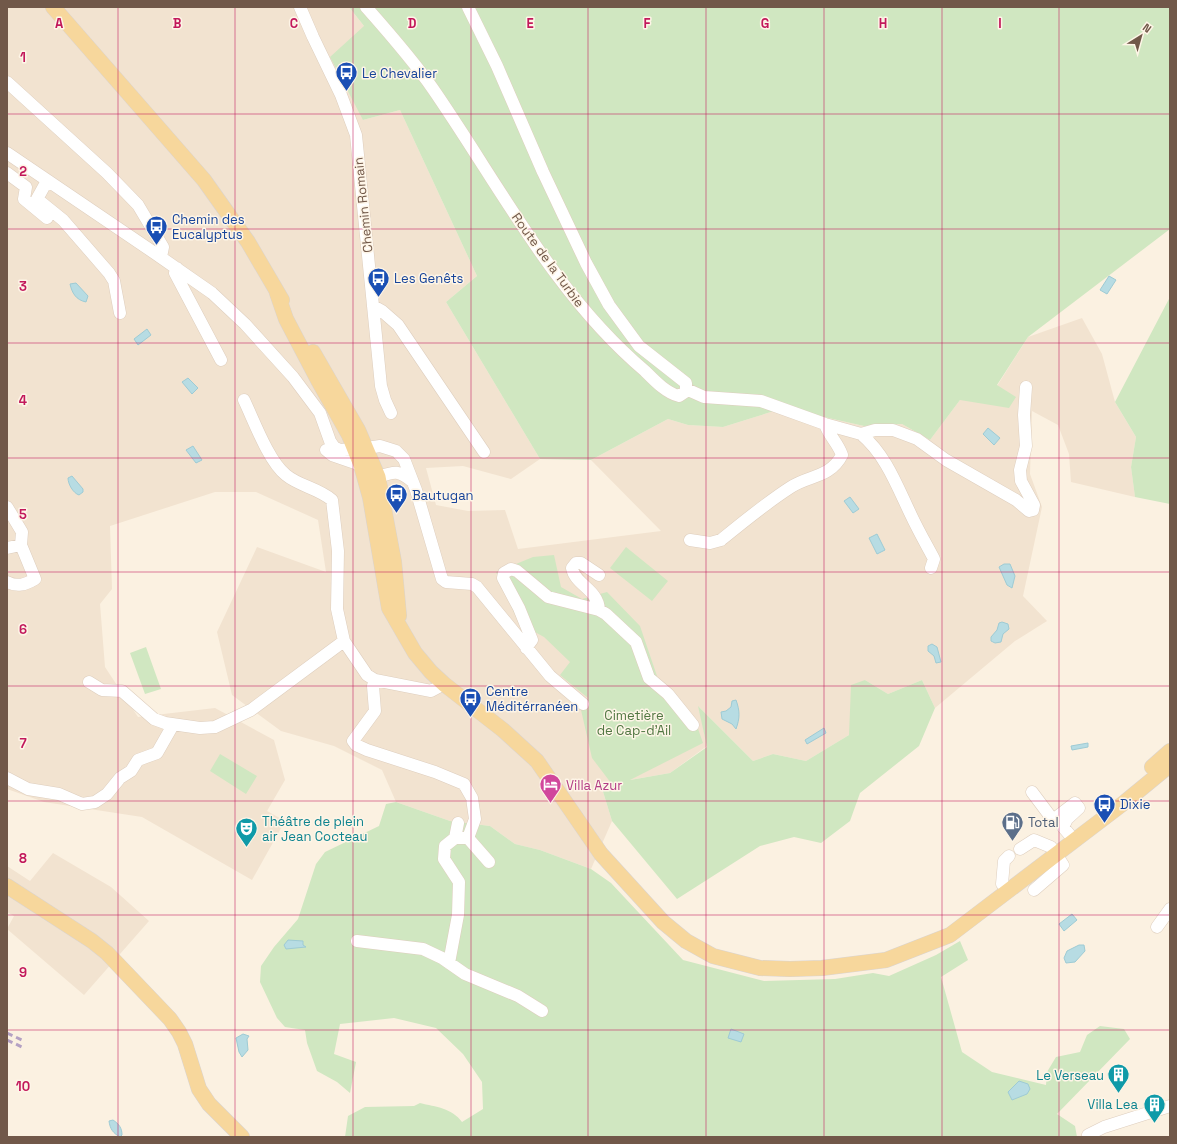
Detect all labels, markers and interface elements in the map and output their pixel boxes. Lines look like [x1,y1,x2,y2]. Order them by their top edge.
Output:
text: A [55,15,64,32]
text: B [173,15,182,32]
text: C [290,15,298,32]
text: D [408,15,417,32]
text: E [526,15,534,32]
text: F [644,15,651,32]
text: G [761,15,769,32]
text: H [879,15,887,32]
text: I [998,15,1002,32]
north arrow [1121,16,1161,56]
text: N [1140,20,1154,36]
text: 1 [20,49,26,66]
bus stop icon: Le Chevalier [333,60,359,93]
place label: Le Chevalier [362,65,437,82]
street label: Chemin Romain [350,157,376,253]
text: 2 [19,163,27,180]
street label: Route de la Turbie [508,209,588,311]
place label: Chemin des Eucalyptus [172,211,245,243]
bus stop icon: Chemin des Eucalyptus [143,213,169,246]
bus stop icon: Les Genêts [366,265,392,298]
place label: Les Genêts [394,270,464,287]
text: 3 [19,278,27,295]
text: 4 [19,392,27,409]
bus stop icon: Bautugan [384,482,410,515]
place label: Bautugan [412,487,474,504]
text: 5 [19,506,27,523]
text: 6 [19,621,27,638]
place label: Centre Méditérranéen [486,683,578,715]
bus stop icon: Centre Méditérranéen [458,685,484,718]
park label: Cimetière de Cap-d'Ail [597,707,671,739]
text: 7 [19,735,27,752]
hotel icon: Villa Azur [537,772,563,805]
place label: Villa Azur [566,777,622,794]
bus stop icon: Dixie [1091,791,1117,824]
place label: Dixie [1120,796,1150,813]
fuel station icon: Total [999,809,1025,842]
place label: Théâtre de plein air Jean Cocteau [262,813,367,845]
place label: Total [1028,814,1059,831]
theatre icon: Théâtre de plein air Jean Cocteau [233,815,259,848]
text: 8 [19,850,27,867]
text: 9 [19,964,27,981]
building icon: Le Verseau [1106,1062,1132,1095]
place label: Le Verseau [1036,1067,1104,1084]
text: 10 [16,1078,30,1095]
building icon: Villa Lea [1141,1091,1167,1124]
place label: Villa Lea [1087,1096,1139,1113]

